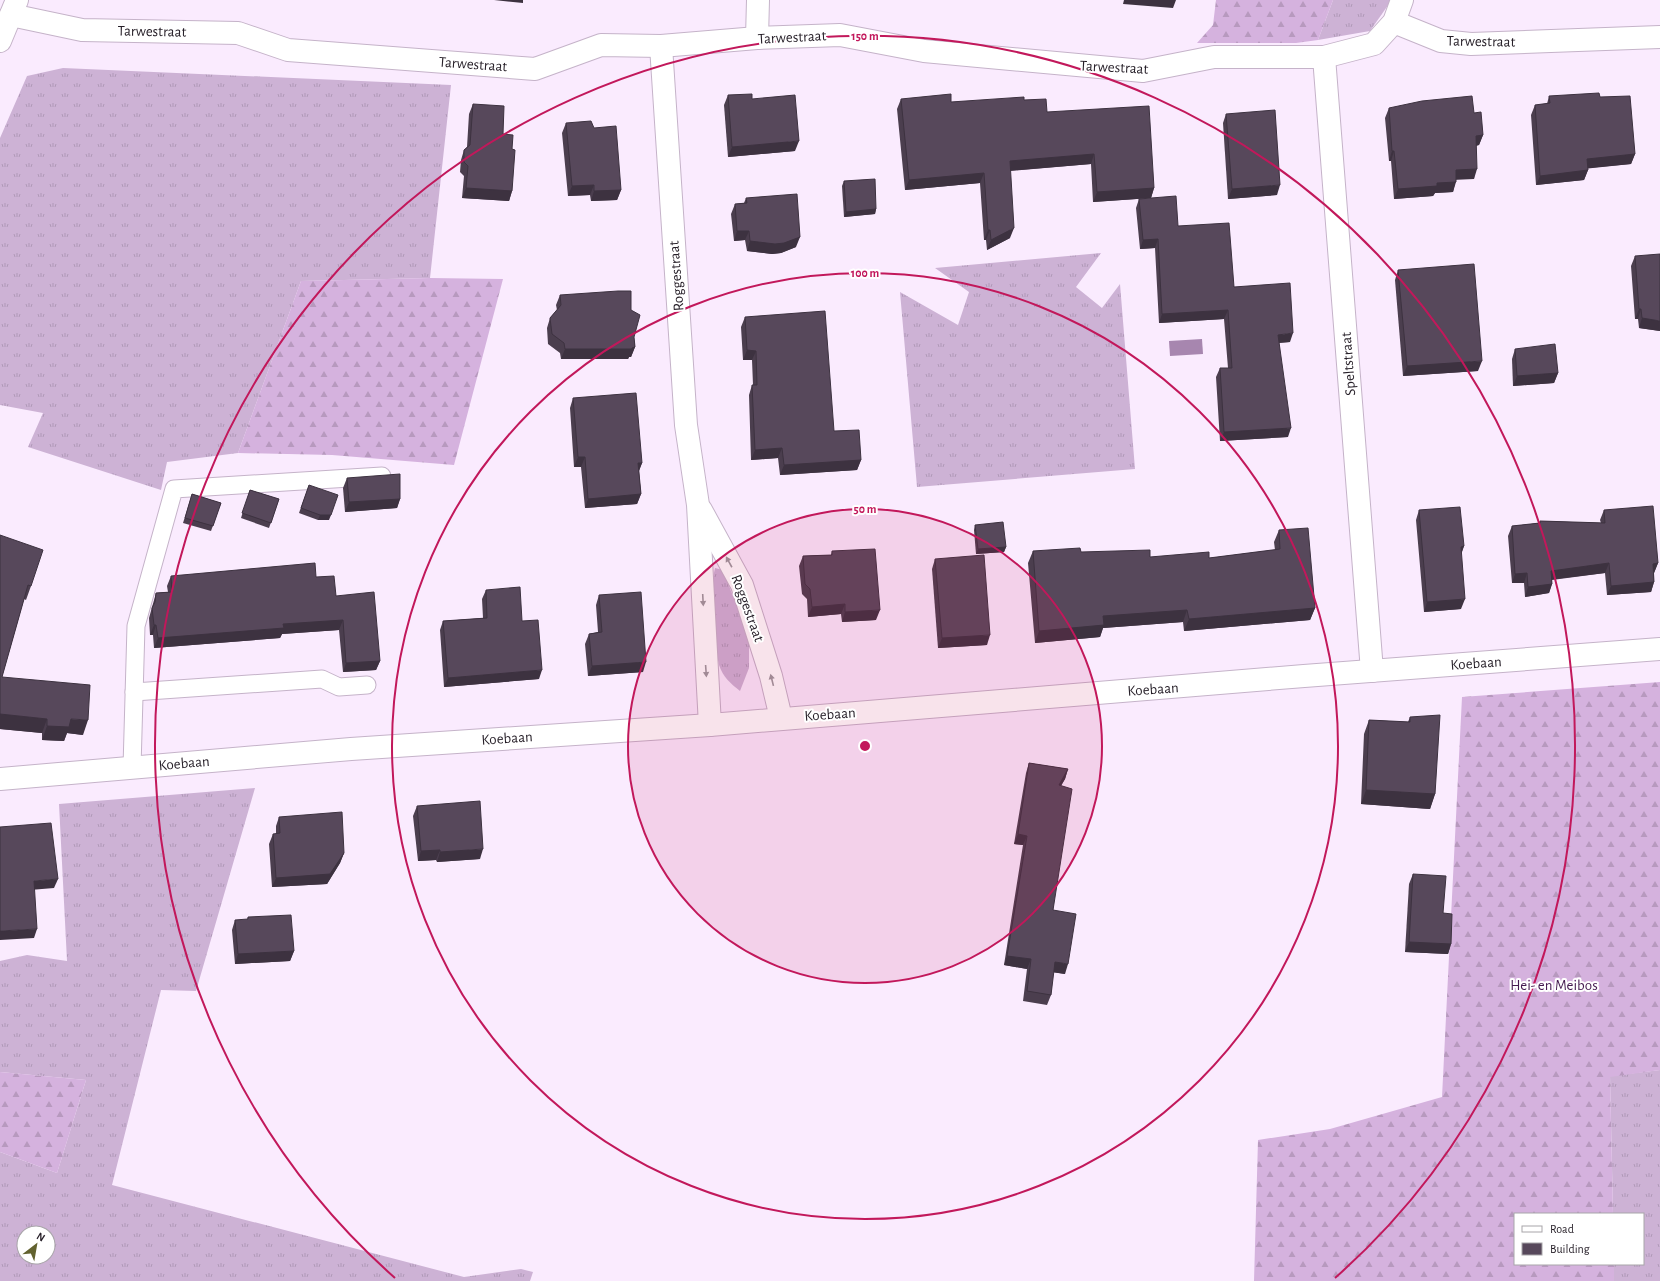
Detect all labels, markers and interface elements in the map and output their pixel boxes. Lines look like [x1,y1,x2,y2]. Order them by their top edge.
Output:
street label: Tarwestraat [118,23,187,40]
street label: Tarwestraat [757,28,827,47]
text: 150 m [851,30,879,42]
street label: Tarwestraat [1447,33,1516,50]
street label: Tarwestraat [438,55,508,74]
street label: Tarwestraat [1079,58,1149,77]
street label: Roggestraat [667,240,686,312]
text: 100 m [851,267,879,279]
street label: Speltstraat [1339,331,1358,396]
text: 50 m [854,503,877,515]
one-way arrow [726,556,733,568]
street label: Roggestraat [728,573,767,644]
one-way arrow [699,594,706,606]
street label: Koebaan [1450,654,1502,673]
one-way arrow [703,665,710,677]
one-way arrow [769,674,775,686]
street label: Koebaan [1127,680,1179,699]
street label: Koebaan [804,705,856,724]
street label: Koebaan [481,729,533,748]
centre of rings [858,739,872,753]
street label: Koebaan [158,754,210,773]
park label: Hei- en Meibos [1510,978,1598,993]
legend [1514,1213,1644,1265]
text: Road [1550,1223,1574,1235]
north arrow [16,1225,56,1265]
text: N [35,1230,47,1244]
text: Building [1550,1243,1590,1255]

